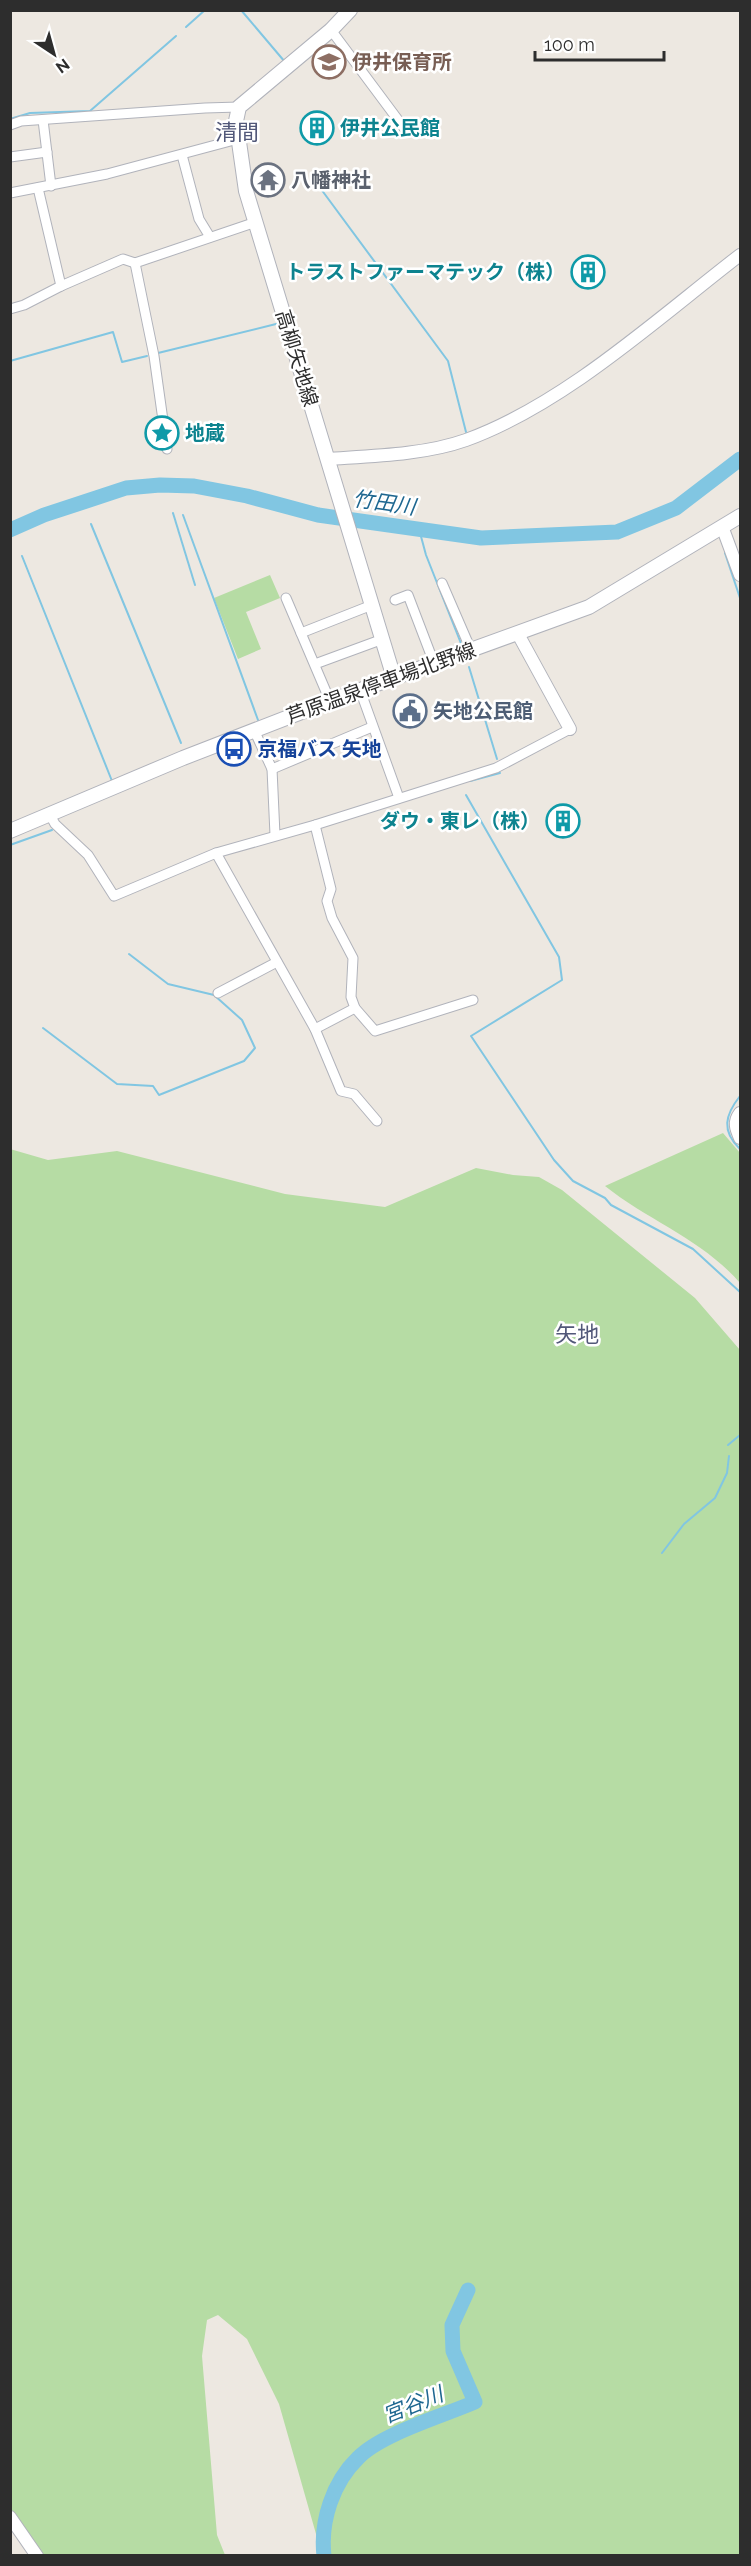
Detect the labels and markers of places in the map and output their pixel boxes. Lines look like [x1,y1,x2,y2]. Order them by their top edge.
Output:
school or university icon: 伊井保育所 [311,44,347,80]
place label: 伊井保育所 [352,50,452,74]
building icon: 伊井公民館 [299,110,335,146]
place label: 伊井公民館 [340,116,440,140]
temple icon: 八幡神社 [250,162,286,198]
place label: 八幡神社 [291,168,371,192]
building icon: トラストファーマテック（株） [570,254,606,290]
place label: トラストファーマテック（株） [285,260,565,284]
place icon: 地蔵 [144,415,180,451]
place label: 地蔵 [185,421,225,445]
public building icon: 矢地公民館 [392,693,428,729]
place label: 矢地公民館 [433,699,533,723]
bus stop icon: 京福バス 矢地 [216,731,252,767]
place label: 京福バス 矢地 [257,737,382,761]
building icon: ダウ・東レ（株） [545,803,581,839]
place label: ダウ・東レ（株） [380,809,540,833]

